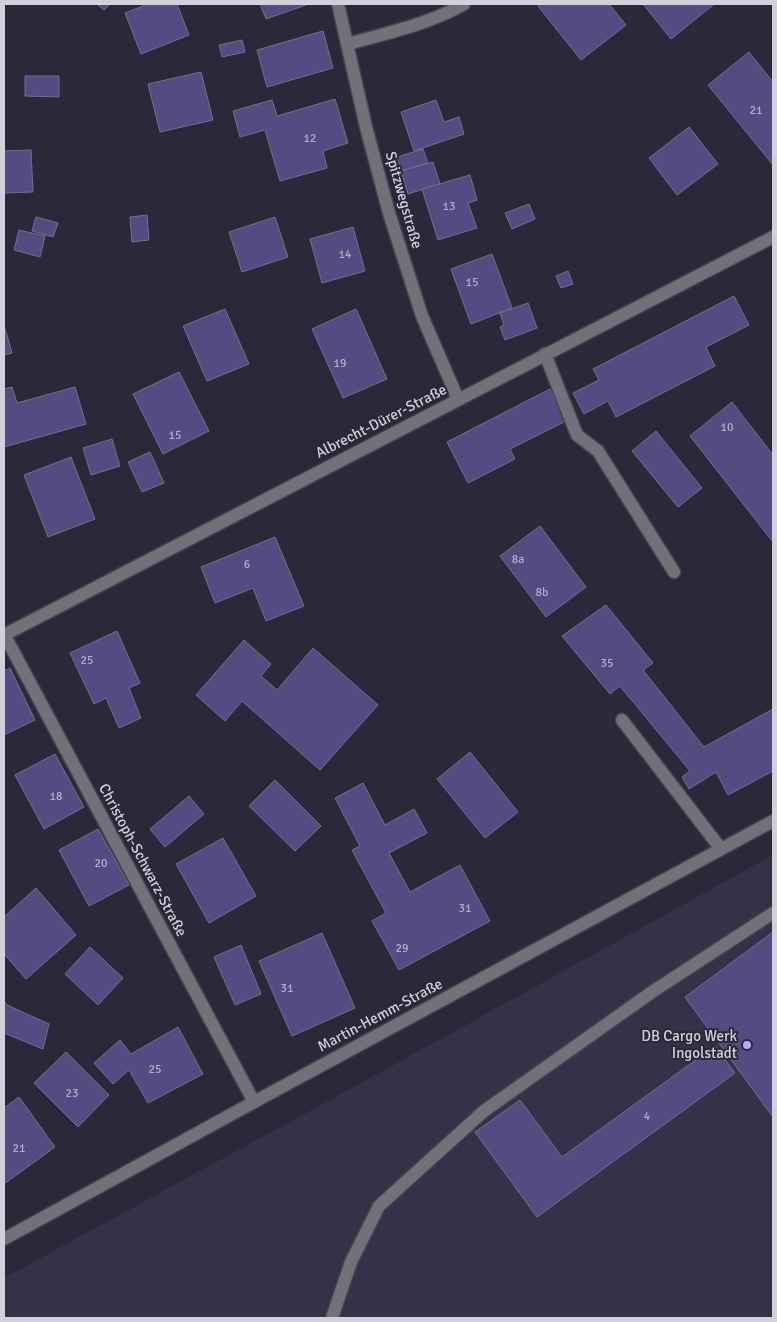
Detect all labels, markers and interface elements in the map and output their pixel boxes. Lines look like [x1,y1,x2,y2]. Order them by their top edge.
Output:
house number: 21 [750,103,762,118]
house number: 12 [304,131,316,146]
street label: Spitzwegstraße [382,149,426,251]
house number: 13 [443,199,455,214]
house number: 14 [339,247,352,262]
house number: 15 [466,275,478,290]
house number: 19 [334,356,346,371]
street label: Albrecht-Dürer-Straße [312,380,450,462]
house number: 10 [721,420,733,435]
house number: 15 [169,428,181,443]
house number: 8a [512,552,524,567]
house number: 6 [244,557,250,572]
house number: 8b [536,585,548,600]
house number: 25 [81,653,93,668]
house number: 35 [601,656,613,671]
street label: Christoph-Schwarz-Straße [95,781,191,939]
house number: 18 [50,789,62,804]
house number: 20 [95,856,107,871]
house number: 31 [459,901,471,916]
house number: 29 [396,941,408,956]
street label: Martin-Hemm-Straße [315,974,445,1056]
house number: 31 [281,981,293,996]
place label: DB Cargo Werk Ingolstadt [641,1027,737,1062]
marker: DB Cargo Werk Ingolstadt [741,1039,753,1051]
house number: 25 [149,1062,161,1077]
house number: 23 [66,1086,78,1101]
house number: 4 [644,1109,651,1124]
house number: 21 [13,1141,25,1156]

